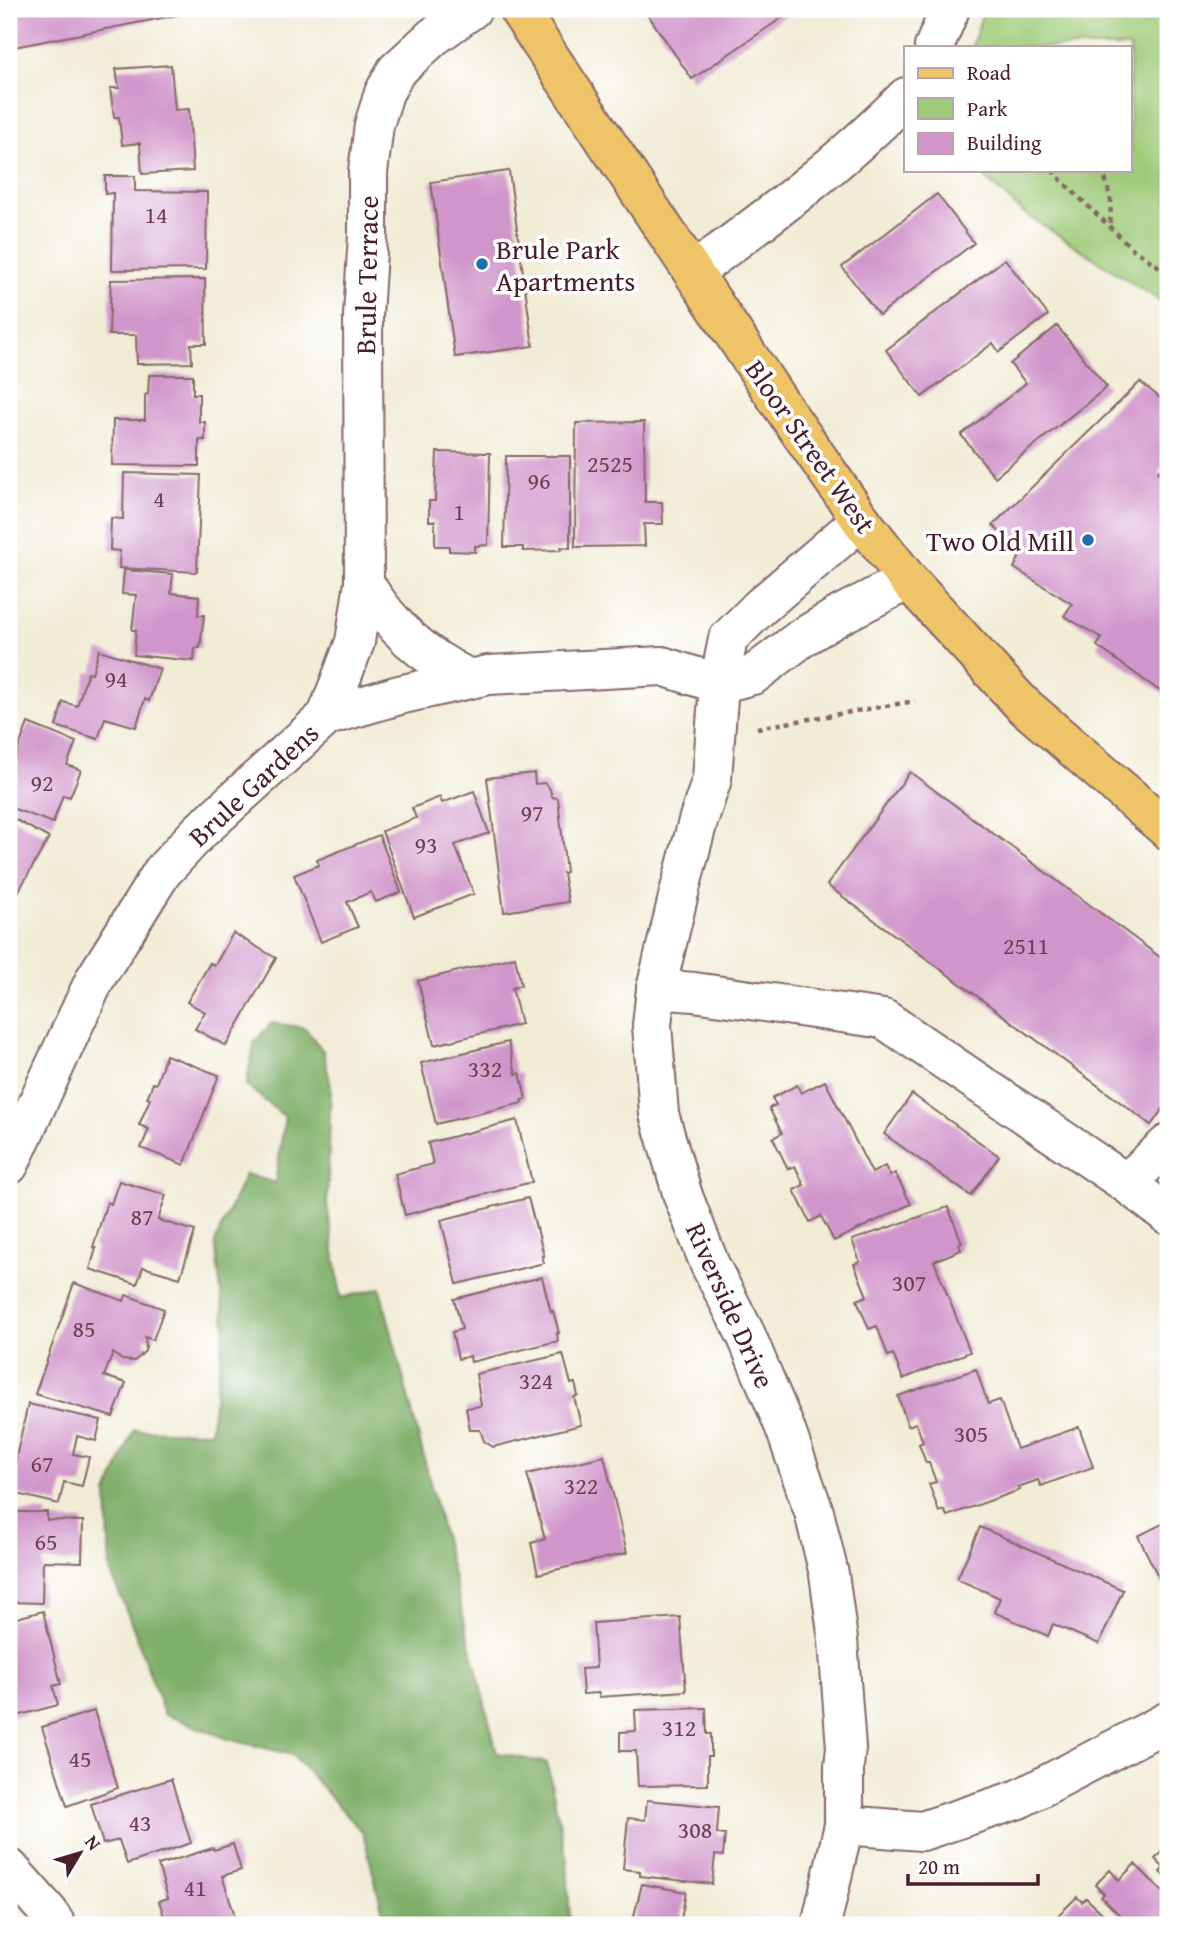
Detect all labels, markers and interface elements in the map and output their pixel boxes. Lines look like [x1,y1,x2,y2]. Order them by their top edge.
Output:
legend [904,46,1132,172]
text: Road [967,57,1012,88]
text: Park [967,93,1008,124]
text: Building [967,127,1042,158]
street label: Brule Terrace [344,195,388,355]
house number: 14 [144,197,168,232]
place label: Brule Park Apartments [496,228,635,301]
marker: Brule Park Apartments [474,256,490,272]
street label: Bloor Street West [736,351,886,541]
house number: 2525 [587,446,633,481]
house number: 96 [527,463,551,498]
house number: 4 [153,481,165,516]
house number: 1 [453,494,465,529]
place label: Two Old Mill [926,520,1074,561]
marker: Two Old Mill [1080,532,1096,548]
house number: 94 [104,661,128,696]
street label: Brule Gardens [178,713,328,855]
house number: 92 [30,765,54,800]
house number: 97 [520,795,544,830]
house number: 93 [414,827,438,862]
house number: 2511 [1003,928,1049,963]
house number: 332 [468,1051,502,1086]
house number: 87 [130,1199,154,1234]
street label: Riverside Drive [676,1215,786,1395]
house number: 307 [892,1265,926,1300]
house number: 85 [72,1311,96,1346]
house number: 324 [519,1363,553,1398]
house number: 305 [954,1416,988,1451]
house number: 67 [30,1446,54,1481]
house number: 322 [564,1468,598,1503]
house number: 65 [34,1524,58,1559]
house number: 312 [662,1710,696,1745]
house number: 45 [68,1741,92,1776]
house number: 43 [128,1805,152,1840]
house number: 308 [678,1812,712,1847]
north arrow [46,1818,116,1888]
text: N [78,1829,109,1856]
scale bar [908,1843,1037,1887]
text: 20 m [918,1851,960,1882]
house number: 41 [183,1870,207,1905]

